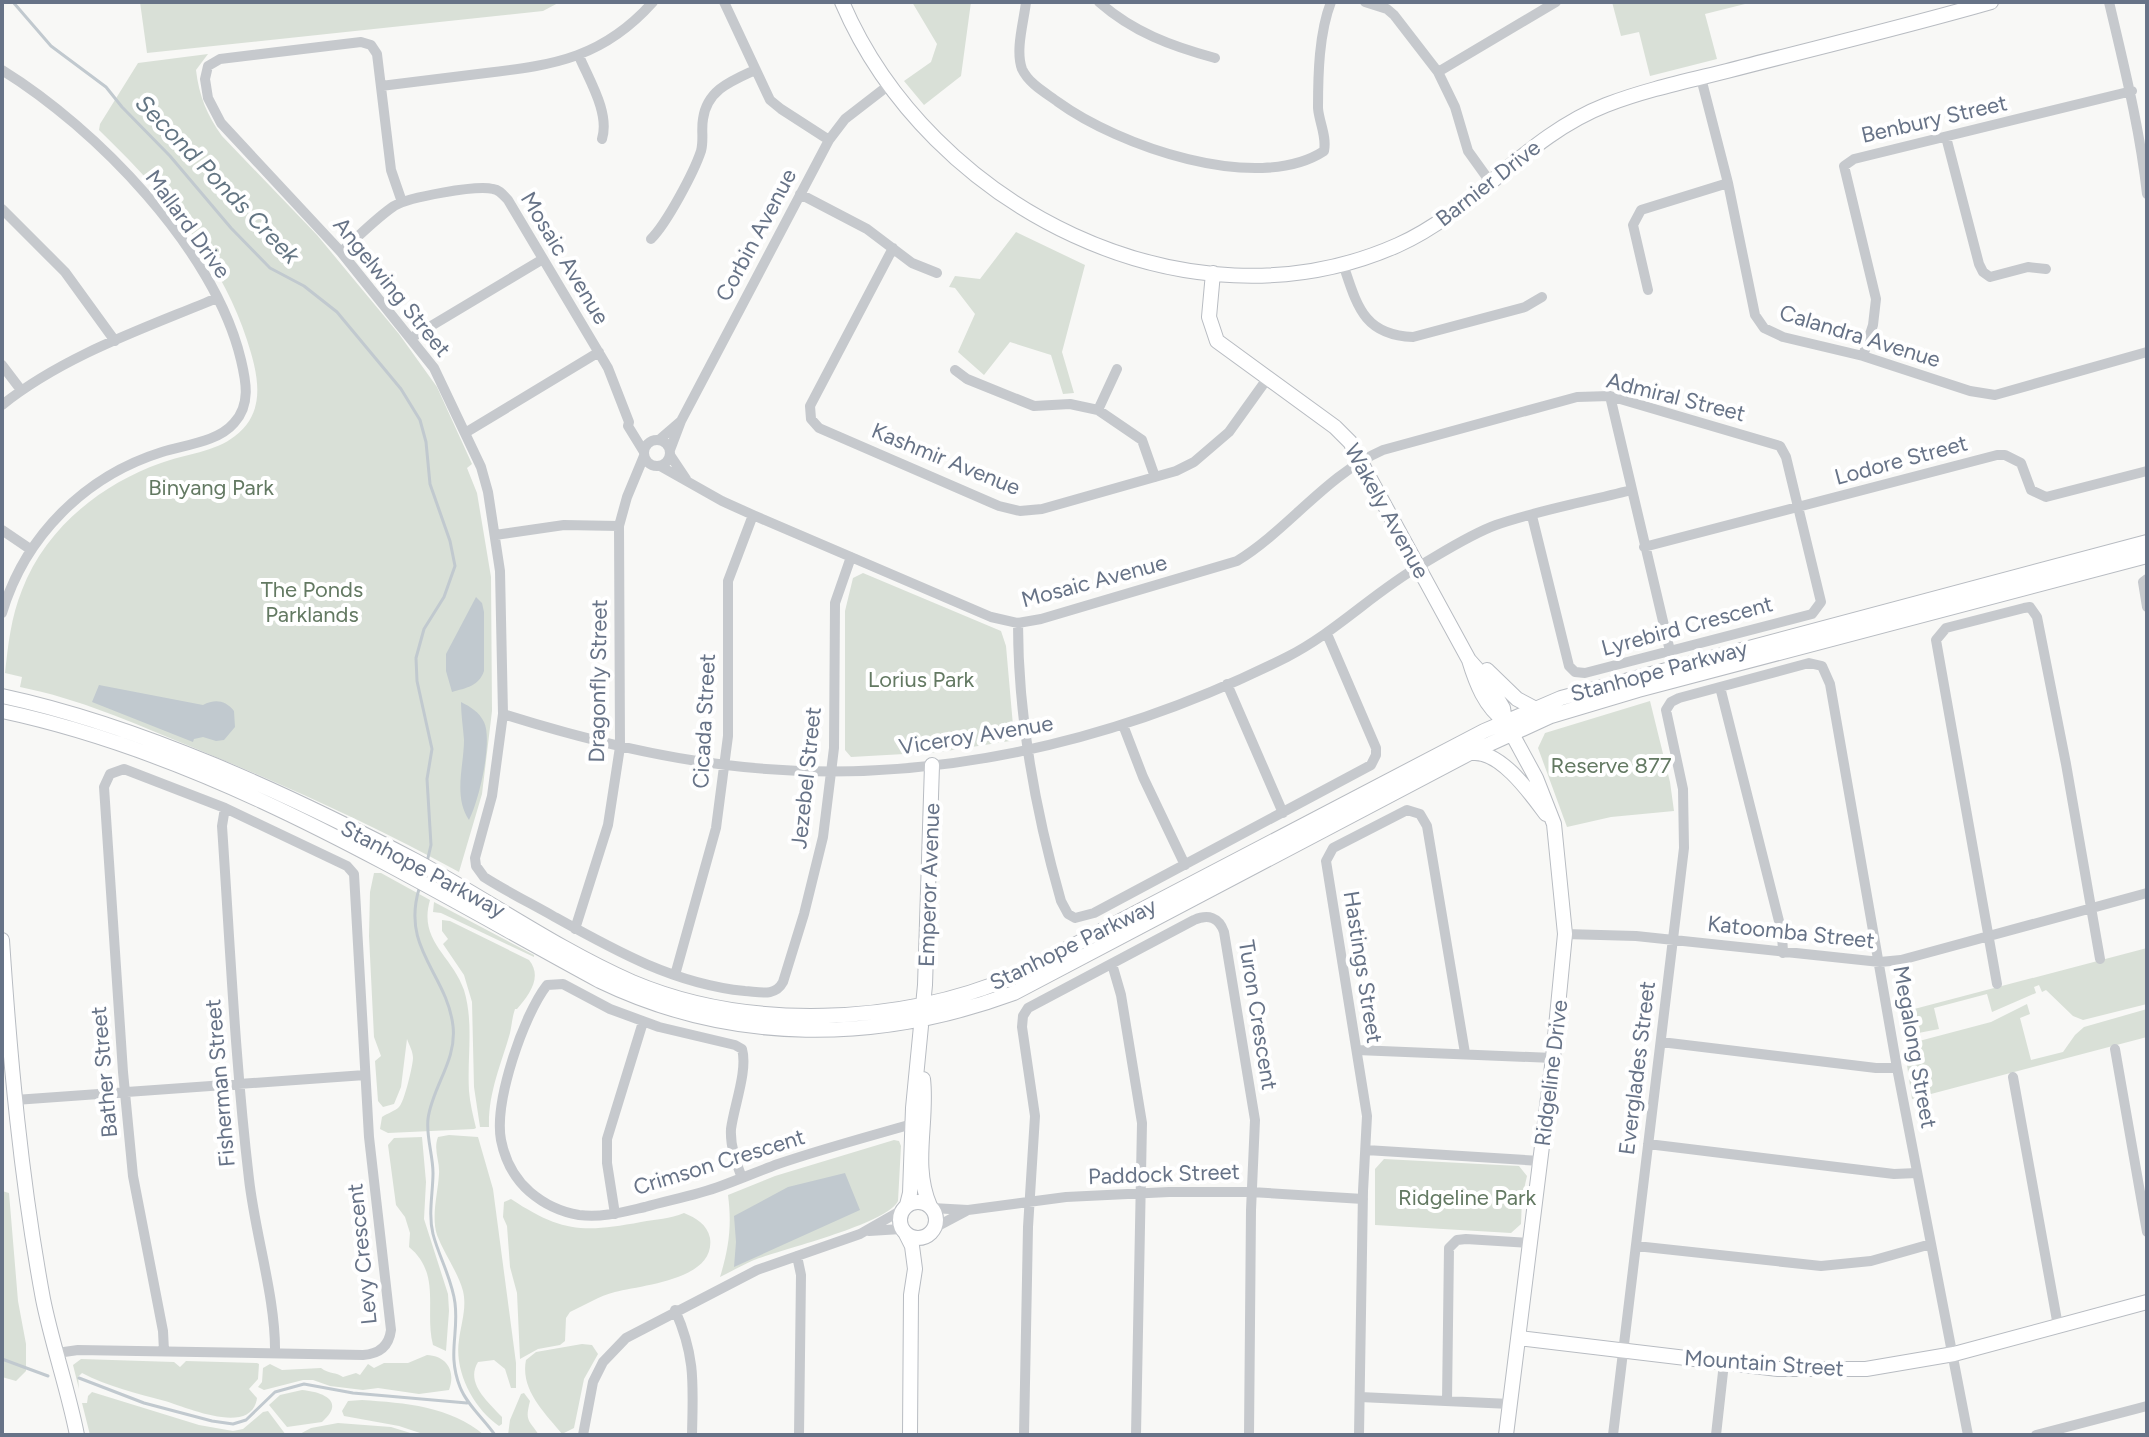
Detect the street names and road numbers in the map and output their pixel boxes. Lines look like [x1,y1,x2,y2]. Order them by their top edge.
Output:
street label: Benbury Street [1858,89,2010,149]
street label: Barnier Drive [1430,134,1546,232]
street label: Corbin Avenue [710,164,802,306]
street label: Mallard Drive [140,165,236,283]
street label: Mosaic Avenue [515,187,615,329]
street label: Angelwing Street [328,212,456,362]
street label: Calandra Avenue [1776,299,1944,373]
street label: Admiral Street [1604,367,1748,427]
street label: Kashmir Avenue [868,417,1024,501]
street label: Lodore Street [1832,429,1970,491]
street label: Wakely Avenue [1339,439,1435,583]
street label: Mosaic Avenue [1018,549,1170,613]
street label: Lyrebird Crescent [1598,590,1776,662]
street label: Dragonfly Street [583,599,613,763]
street label: Stanhope Parkway [1568,634,1751,708]
street label: Cicada Street [687,653,721,789]
street label: Jezebel Street [785,706,827,850]
street label: Viceroy Avenue [897,709,1055,761]
street label: Emperor Avenue [913,802,945,968]
street label: Stanhope Parkway [336,814,510,924]
street label: Hastings Street [1338,889,1388,1045]
street label: Stanhope Parkway [985,892,1161,996]
street label: Katoomba Street [1706,910,1876,954]
street label: Turon Crescent [1233,938,1283,1092]
street label: Megalong Street [1887,964,1943,1130]
street label: Everglades Street [1613,980,1661,1156]
street label: Fisherman Street [199,998,241,1168]
street label: Ridgeline Drive [1529,998,1573,1148]
street label: Bather Street [85,1005,123,1139]
street label: Crimson Crescent [630,1123,808,1201]
street label: Paddock Street [1088,1158,1240,1190]
street label: Levy Crescent [341,1182,383,1326]
street label: Mountain Street [1683,1344,1845,1382]

